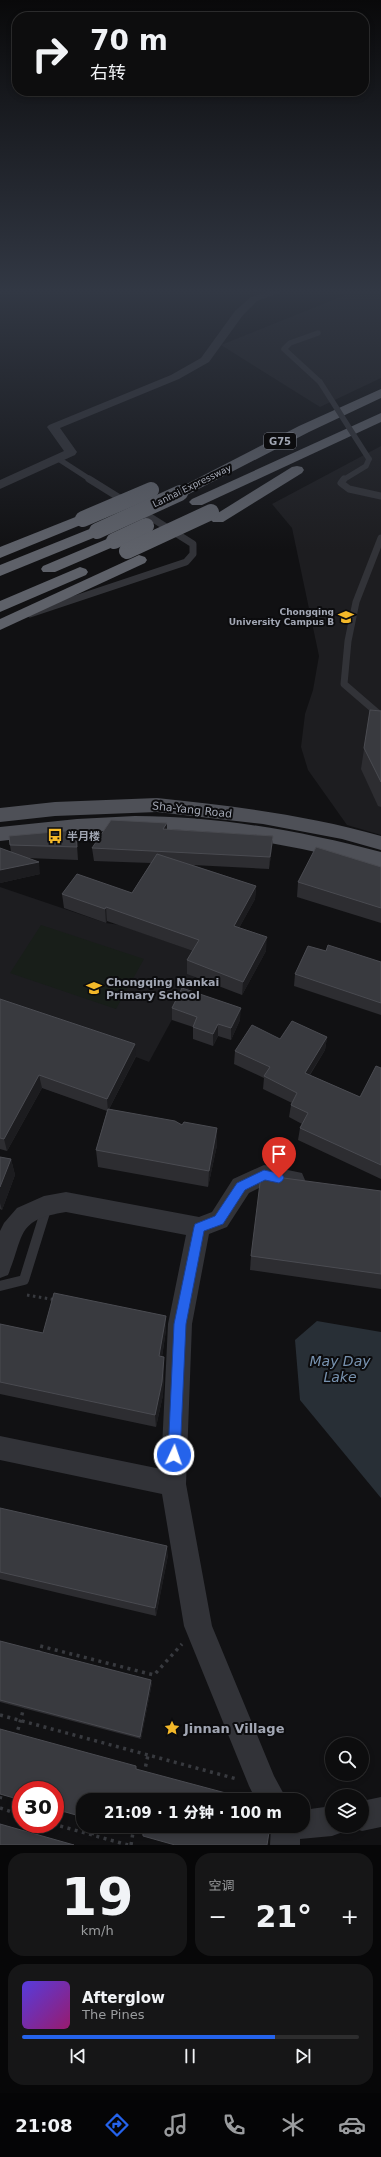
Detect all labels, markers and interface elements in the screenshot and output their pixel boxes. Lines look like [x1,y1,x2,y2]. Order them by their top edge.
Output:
text: 70 m [90,24,168,57]
icon: right [24,28,76,80]
text: 右转 [90,62,126,83]
road number: G75 [264,433,296,449]
street label: Lanhai Expressway [151,462,234,509]
place label: Chongqing University Campus B [229,607,334,627]
school or university icon: Chongqing University Campus B [337,608,355,626]
street label: Sha-Yang Road [151,799,233,821]
bus stop icon: 半月楼 [46,827,64,845]
place label: 半月楼 [67,830,100,843]
place label: Chongqing Nankai Primary School [106,976,219,1002]
school or university icon: Chongqing Nankai Primary School [85,979,103,997]
pin [262,1137,296,1178]
icon: arrive [268,1143,290,1165]
water label: May Day Lake [309,1353,371,1385]
position arrow [153,1434,195,1476]
place icon: Jinnan Village [163,1719,181,1737]
place label: Jinnan Village [183,1721,285,1736]
map controls [325,1737,369,1833]
button: search [325,1737,369,1781]
speed limit sign: 30 [12,1781,64,1833]
button: layers [325,1789,369,1833]
text: 21:09 · 1 分钟 · 100 m [104,1804,282,1822]
text: 19 [61,1867,133,1927]
text: 空调 [209,1878,235,1893]
text: 21° [255,1899,312,1934]
text: − [209,1904,227,1929]
text: + [341,1904,359,1929]
text: km/h [81,1923,114,1938]
text: Afterglow [82,1989,165,2007]
text: The Pines [82,2007,145,2022]
icon: previous [67,2045,89,2067]
icon: pause [179,2045,201,2067]
icon: next [292,2045,314,2067]
icon: directions [103,2111,131,2139]
icon: music [162,2111,190,2139]
icon: phone [220,2111,248,2139]
icon: climate [279,2111,307,2139]
icon: car [338,2111,366,2139]
text: 21:08 [15,2115,73,2136]

